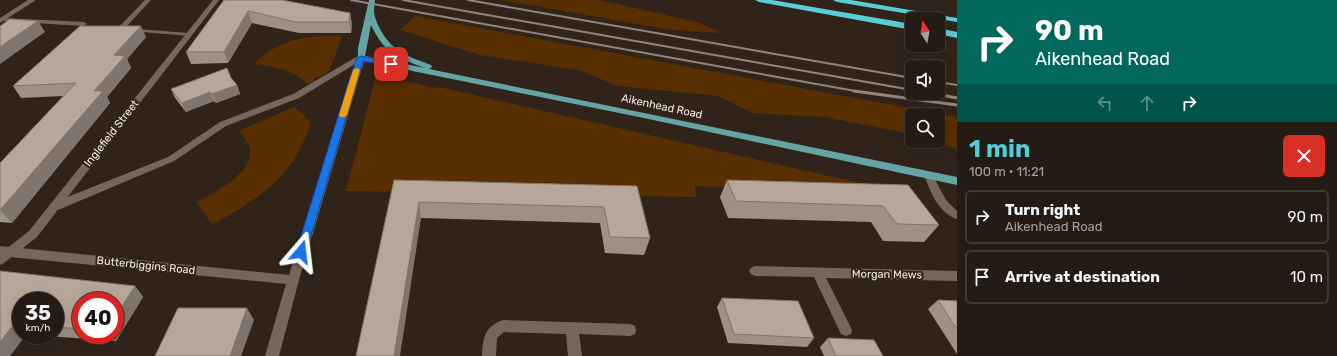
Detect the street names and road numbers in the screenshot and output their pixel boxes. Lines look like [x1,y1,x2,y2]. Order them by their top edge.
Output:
street label: Aikenhead Road [620,92,704,121]
street label: Inglefield Street [81,97,142,169]
street label: Butterbiggins Road [96,254,196,277]
street label: Morgan Mews [852,267,923,282]

